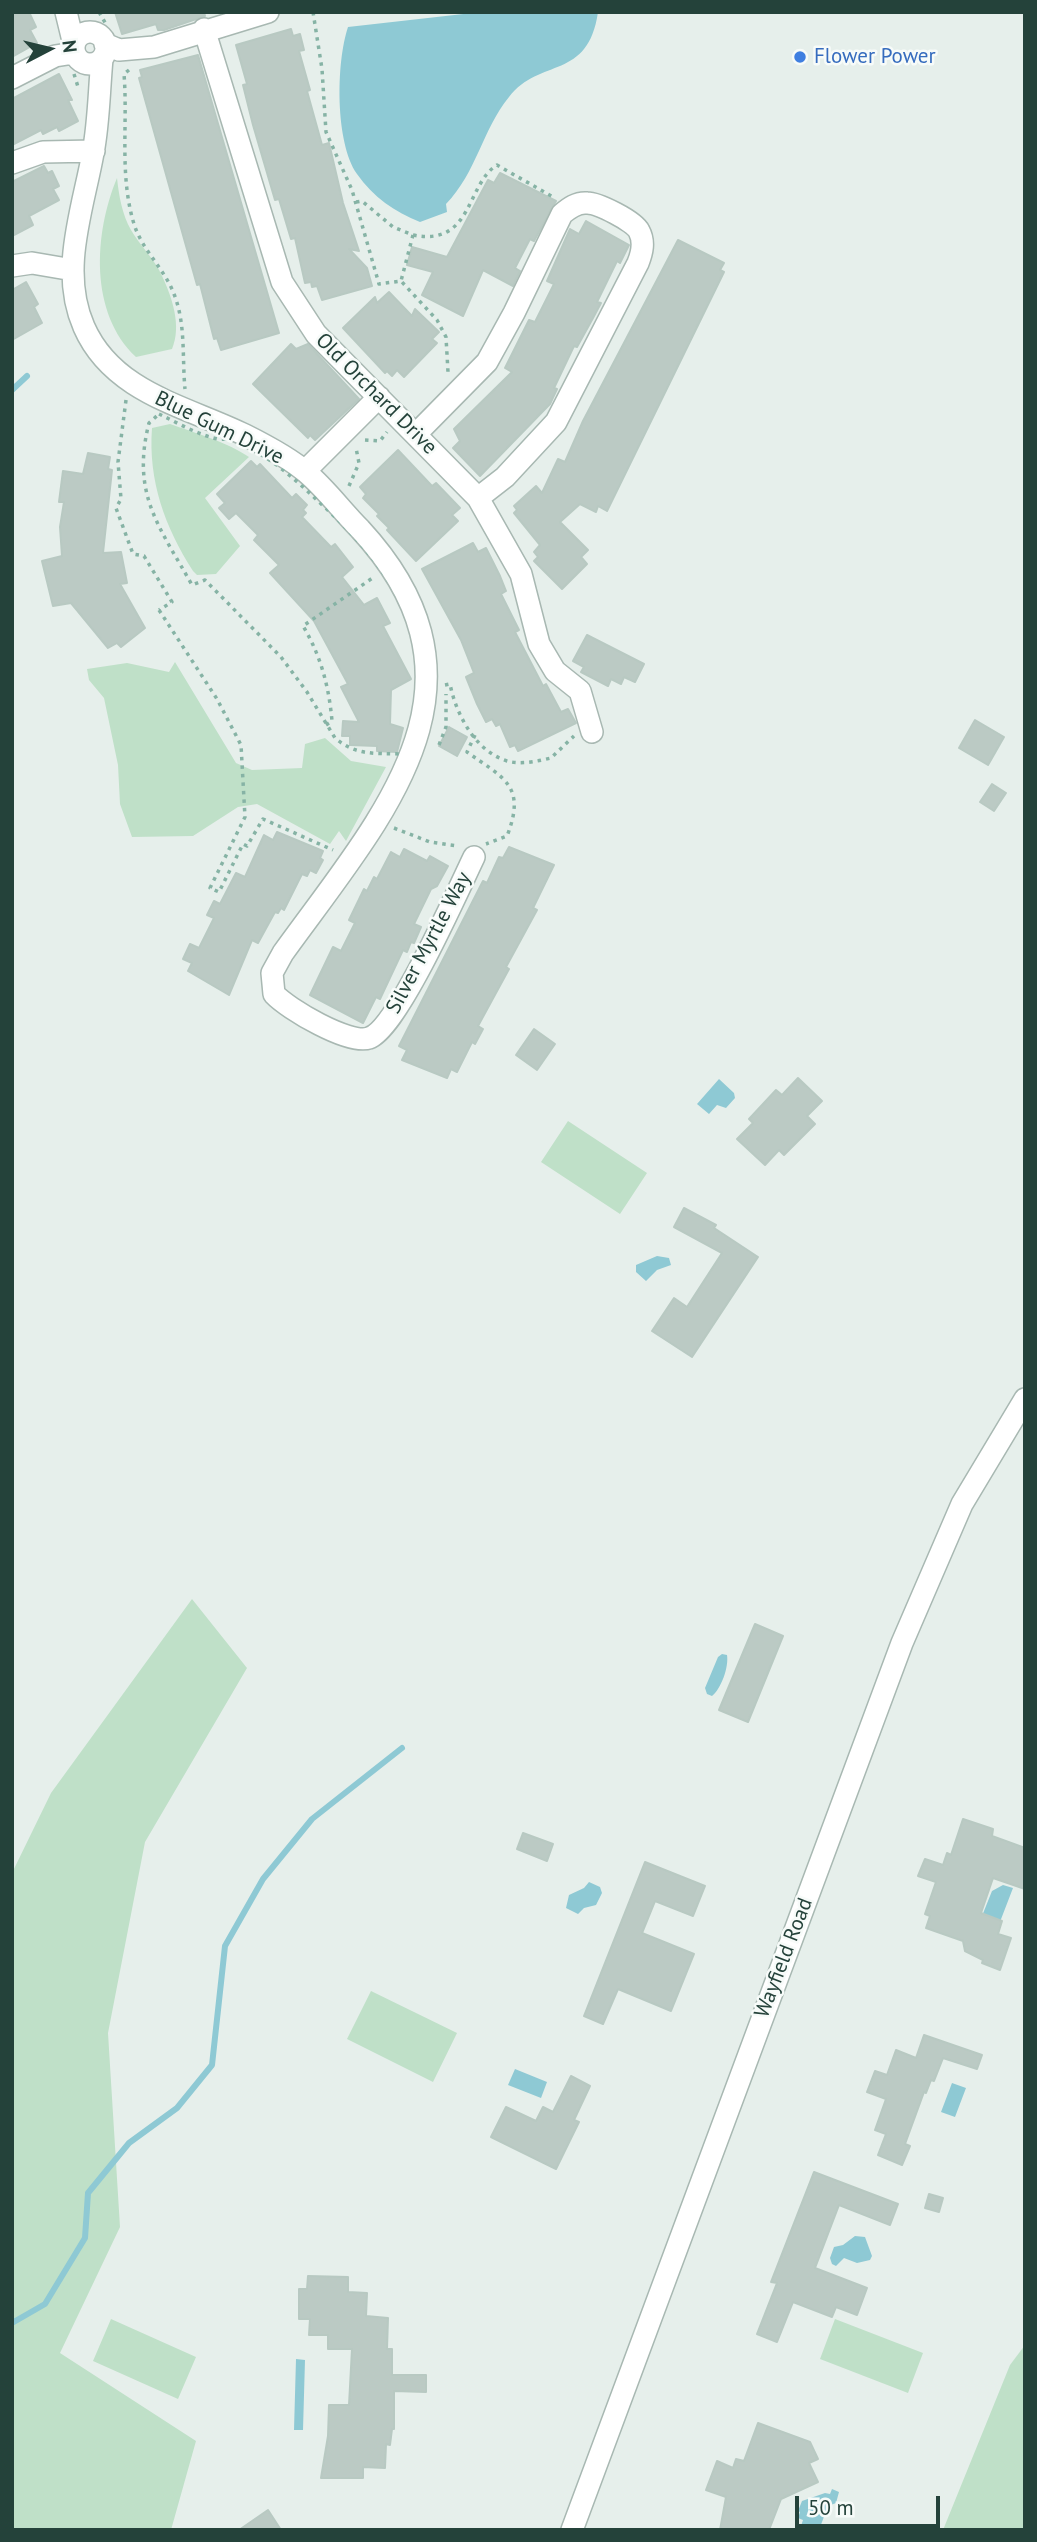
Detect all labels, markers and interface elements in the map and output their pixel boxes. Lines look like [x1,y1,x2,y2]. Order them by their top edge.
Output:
north arrow [14,14,84,84]
text: N [57,39,83,54]
place label: Flower Power [814,44,936,70]
marker: Flower Power [792,49,808,65]
street label: Old Orchard Drive [310,328,442,460]
street label: Blue Gum Drive [151,386,287,470]
street label: Silver Myrtle Way [381,868,477,1018]
street label: Wayfield Road [750,1895,818,2021]
scale bar [799,2482,944,2526]
text: 50 m [808,2494,854,2521]

